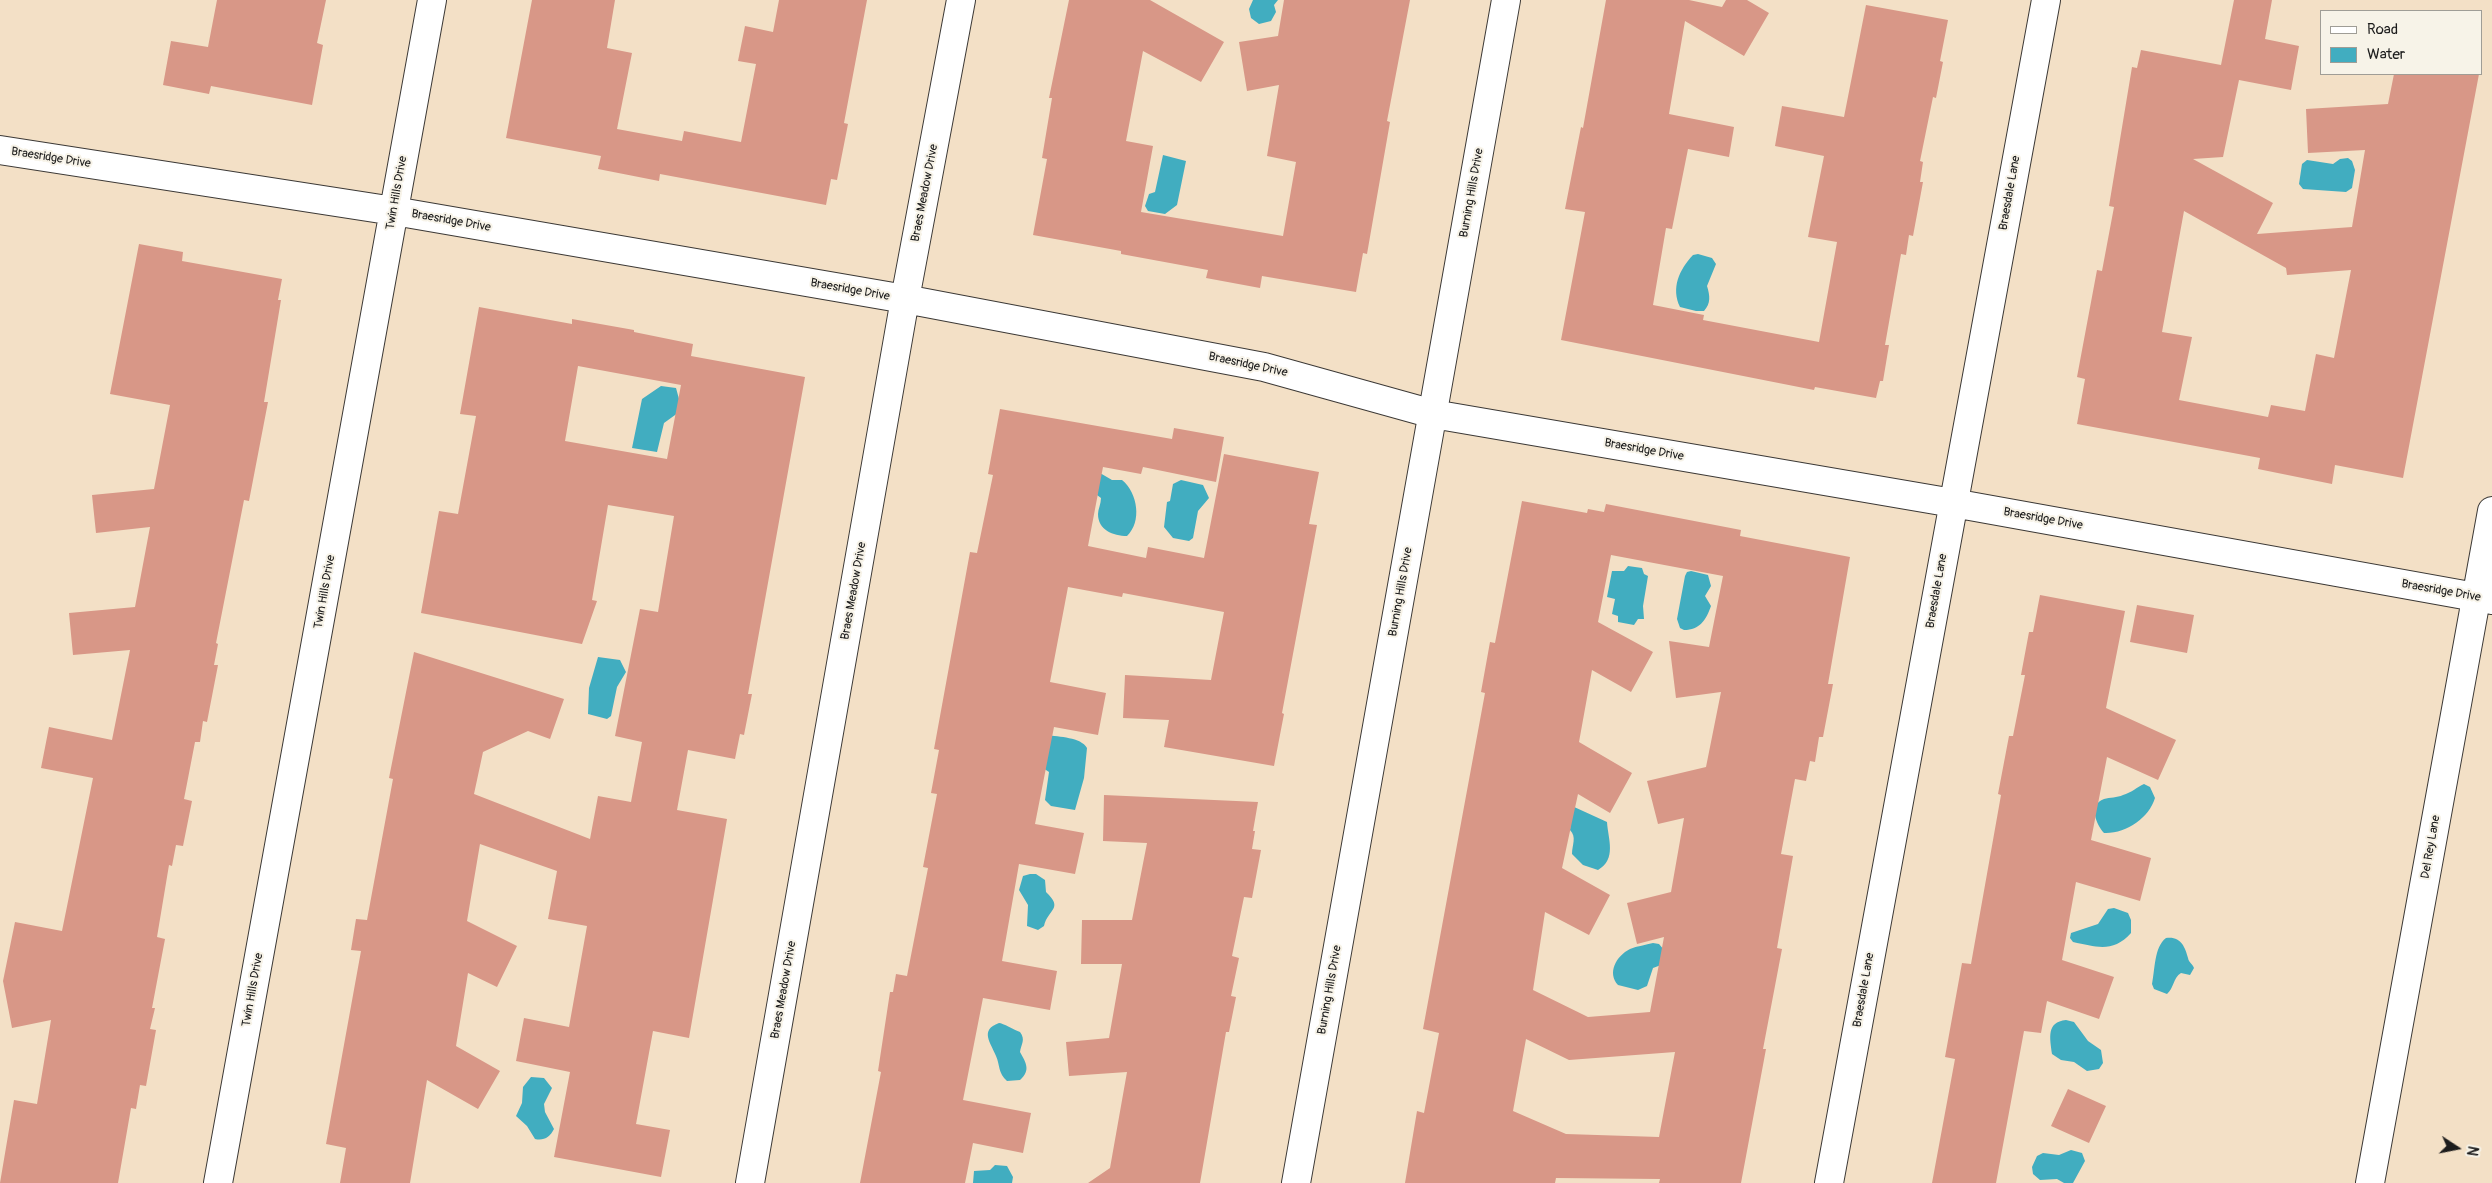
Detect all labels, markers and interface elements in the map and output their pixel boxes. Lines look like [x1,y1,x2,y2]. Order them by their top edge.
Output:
legend [2320,10,2482,75]
text: Road [2367,20,2398,39]
text: Water [2367,45,2405,64]
street label: Braes Meadow Drive [908,143,942,243]
street label: Braesridge Drive [10,145,92,171]
street label: Burning Hills Drive [1457,147,1487,239]
street label: Twin Hills Drive [383,155,411,231]
street label: Braesdale Lane [1996,155,2024,231]
street label: Braesridge Drive [410,207,492,235]
street label: Braesridge Drive [809,276,891,304]
street label: Braesridge Drive [1207,350,1289,380]
street label: Braesridge Drive [1603,436,1685,464]
street label: Braesridge Drive [2002,505,2084,533]
street label: Braes Meadow Drive [838,541,870,641]
street label: Burning Hills Drive [1386,546,1416,638]
street label: Braesdale Lane [1923,553,1951,629]
street label: Twin Hills Drive [311,554,339,630]
street label: Braesridge Drive [2400,577,2482,605]
street label: Del Rey Lane [2418,814,2444,880]
street label: Braes Meadow Drive [768,940,800,1040]
street label: Burning Hills Drive [1315,944,1345,1036]
street label: Twin Hills Drive [239,952,267,1028]
street label: Braesdale Lane [1850,952,1878,1028]
north arrow [2432,1123,2482,1173]
text: N [2463,1145,2481,1157]

